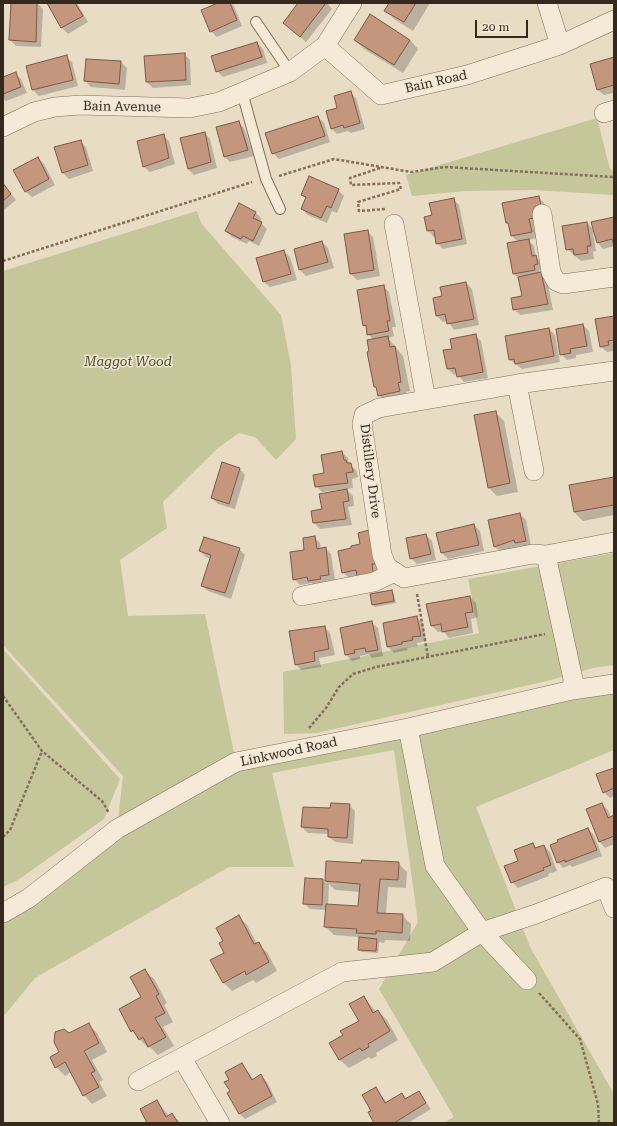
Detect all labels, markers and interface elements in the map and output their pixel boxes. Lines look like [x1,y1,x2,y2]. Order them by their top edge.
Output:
scale bar [477,12,530,38]
text: 20 m [482,20,509,34]
street label: Bain Road [403,67,469,97]
street label: Bain Avenue [83,99,161,115]
park label: Maggot Wood [84,354,172,370]
street label: Distillery Drive [356,423,384,519]
street label: Linkwood Road [239,734,339,770]

